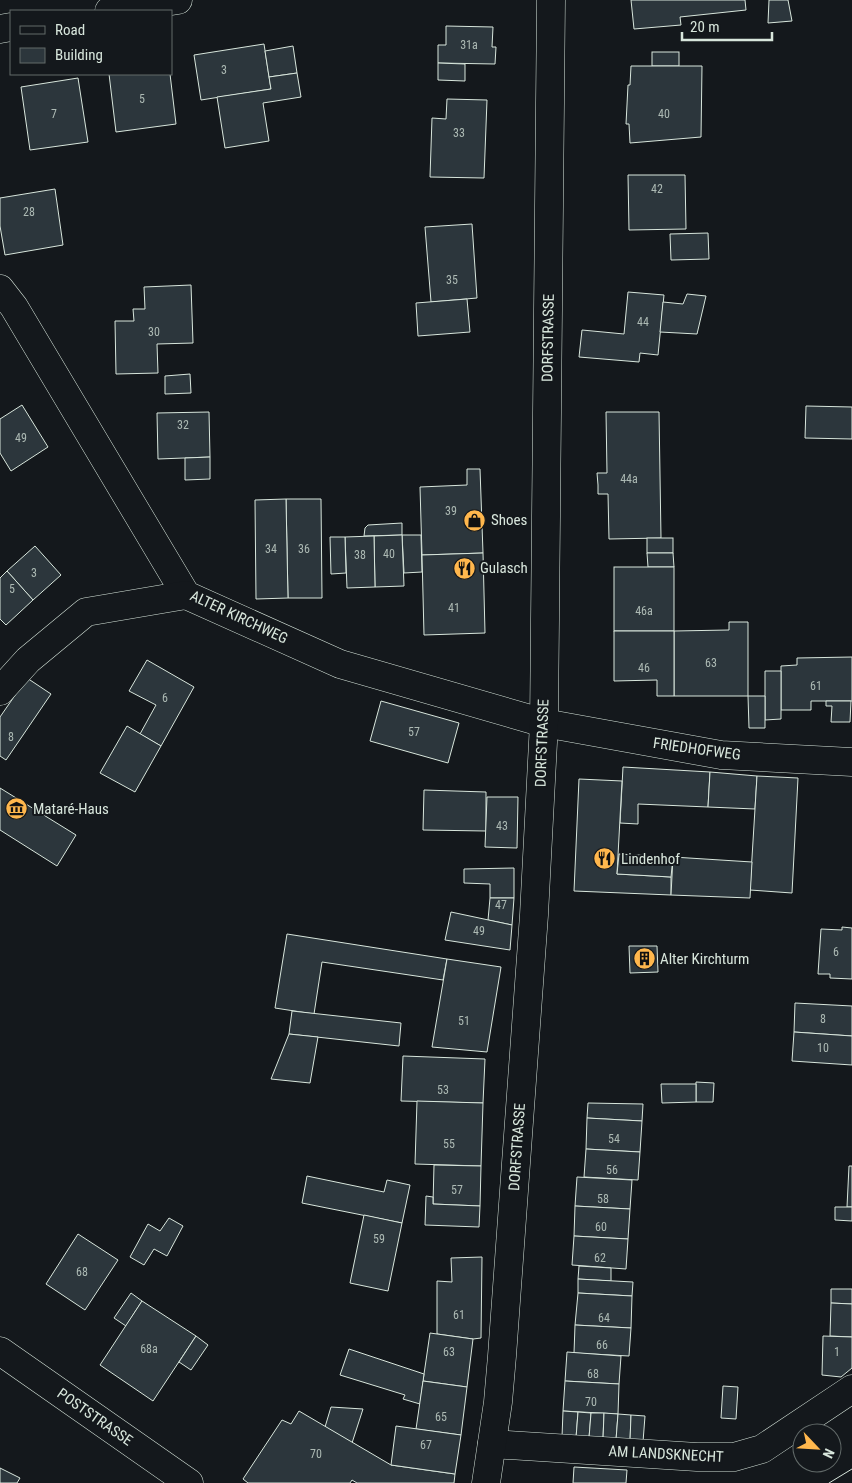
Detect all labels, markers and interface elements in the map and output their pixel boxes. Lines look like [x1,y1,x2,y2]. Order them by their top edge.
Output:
legend [10,10,172,75]
scale bar [682,10,772,42]
text: 20 m [690,18,720,36]
text: Road [55,21,85,39]
house number: 31a [460,38,478,52]
text: Building [55,46,103,64]
house number: 3 [221,63,227,77]
house number: 5 [139,92,145,106]
house number: 7 [51,107,57,121]
house number: 40 [658,107,670,121]
house number: 33 [453,126,465,140]
house number: 42 [651,182,663,196]
house number: 28 [23,205,35,219]
house number: 35 [446,273,458,287]
street label: DORFSTRASSE [538,294,558,382]
house number: 44 [637,315,649,329]
house number: 30 [148,325,160,339]
house number: 32 [177,418,189,432]
house number: 49 [15,431,27,445]
house number: 44a [620,472,638,486]
house number: 39 [445,504,457,518]
shop icon: Shoes [463,508,487,532]
place label: Shoes [491,511,528,529]
house number: 34 [265,542,277,556]
house number: 36 [298,542,310,556]
house number: 40 [383,547,395,561]
house number: 38 [354,548,366,562]
restaurant icon: Gulasch [452,556,476,580]
place label: Gulasch [480,559,528,577]
house number: 3 [31,566,37,580]
house number: 5 [9,582,15,596]
street label: ALTER KIRCHWEG [187,586,291,648]
house number: 41 [448,601,460,615]
house number: 46a [635,604,653,618]
house number: 63 [705,656,717,670]
house number: 46 [638,661,650,675]
house number: 61 [810,679,822,693]
house number: 6 [162,691,168,705]
street label: DORFSTRASSE [531,699,553,787]
house number: 57 [408,725,420,739]
house number: 8 [8,730,14,744]
street label: FRIEDHOFWEG [652,734,742,764]
museum icon: Mataré-Haus [5,797,29,821]
place label: Mataré-Haus [33,800,109,818]
house number: 43 [496,819,508,833]
restaurant icon: Lindenhof [593,847,617,871]
place label: Lindenhof [621,850,680,868]
house number: 47 [495,898,507,912]
house number: 49 [473,924,485,938]
house number: 6 [833,945,839,959]
building icon: Alter Kirchturm [632,947,656,971]
place label: Alter Kirchturm [660,950,749,968]
house number: 8 [820,1012,826,1026]
house number: 51 [458,1014,470,1028]
house number: 10 [817,1041,829,1055]
house number: 53 [437,1083,449,1097]
street label: DORFSTRASSE [505,1102,529,1192]
house number: 54 [608,1132,620,1146]
house number: 55 [443,1137,455,1151]
house number: 56 [606,1163,618,1177]
house number: 57 [451,1183,463,1197]
house number: 58 [597,1192,609,1206]
house number: 60 [595,1220,607,1234]
house number: 59 [373,1232,385,1246]
house number: 62 [594,1251,606,1265]
house number: 68 [76,1265,88,1279]
house number: 61 [453,1308,465,1322]
house number: 64 [598,1311,610,1325]
house number: 66 [596,1338,608,1352]
house number: 68a [140,1342,158,1356]
house number: 63 [443,1345,455,1359]
house number: 1 [834,1345,840,1359]
house number: 68 [587,1367,599,1381]
street label: POSTSTRASSE [54,1384,136,1450]
house number: 70 [585,1395,597,1409]
house number: 65 [435,1410,447,1424]
north arrow [792,1423,842,1473]
house number: 67 [420,1438,432,1452]
street label: AM LANDSKNECHT [608,1442,724,1466]
text: N [820,1446,838,1461]
house number: 70 [310,1447,322,1461]

